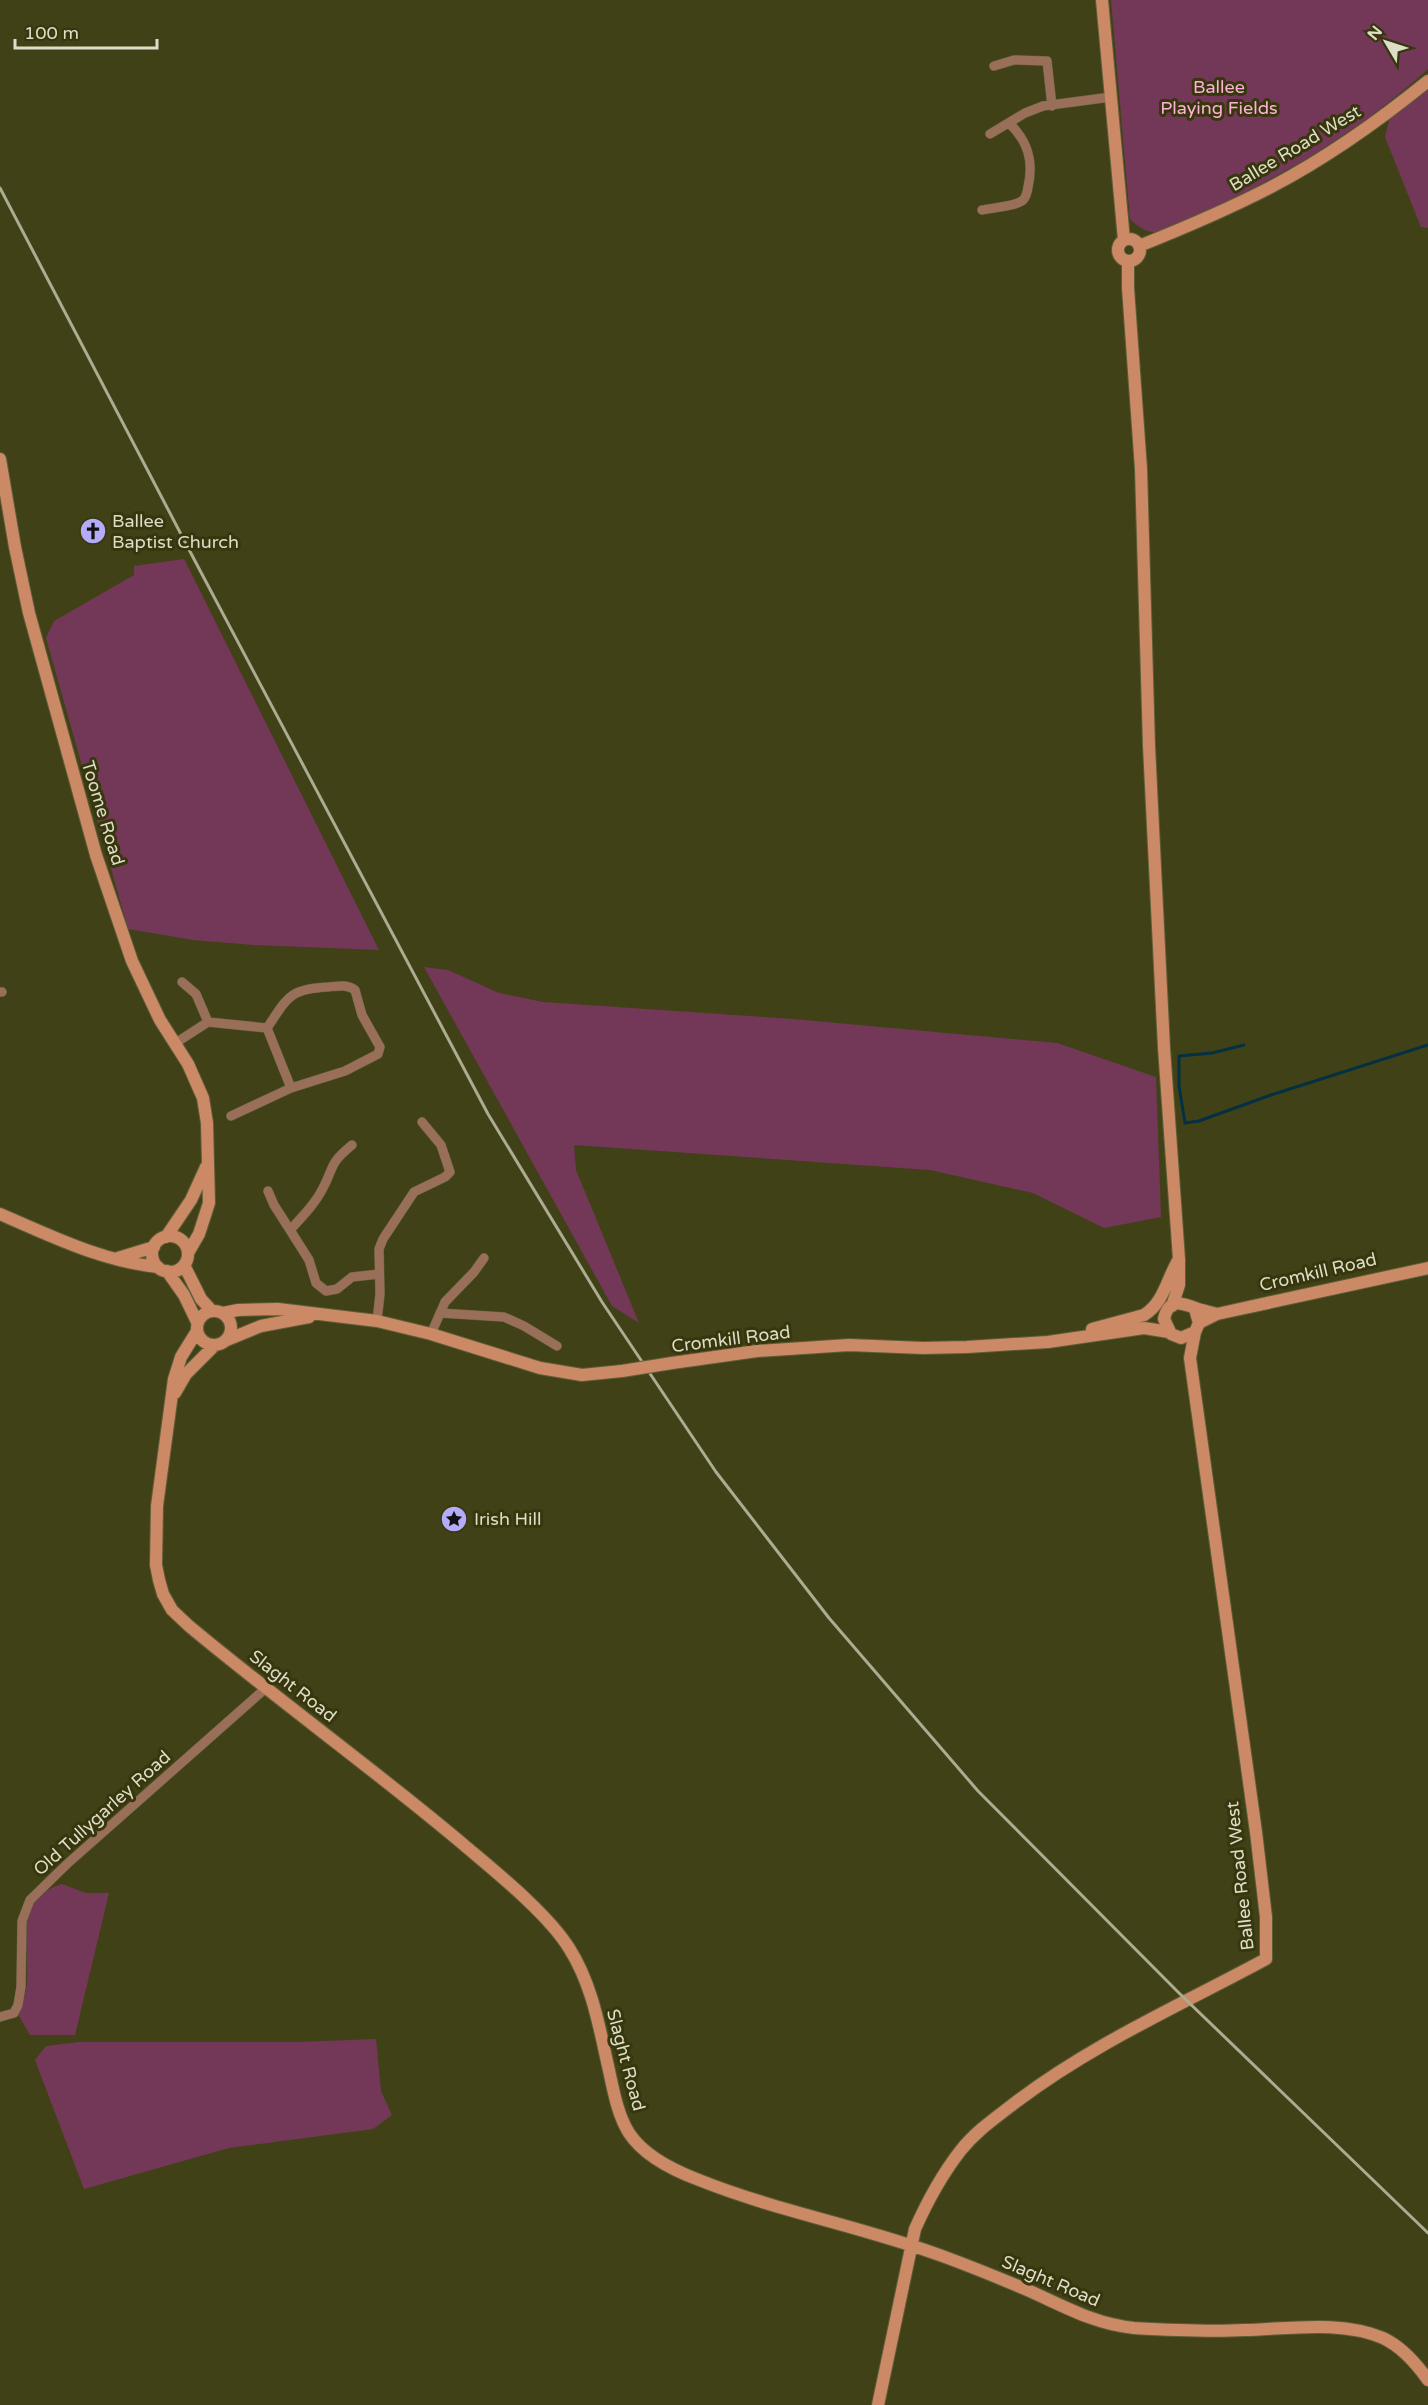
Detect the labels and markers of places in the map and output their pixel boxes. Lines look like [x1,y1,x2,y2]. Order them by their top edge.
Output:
place label: Ballee Baptist Church [112,510,239,553]
church icon: Ballee Baptist Church [78,516,108,546]
place icon: Irish Hill [439,1504,469,1534]
place label: Irish Hill [474,1508,541,1530]

